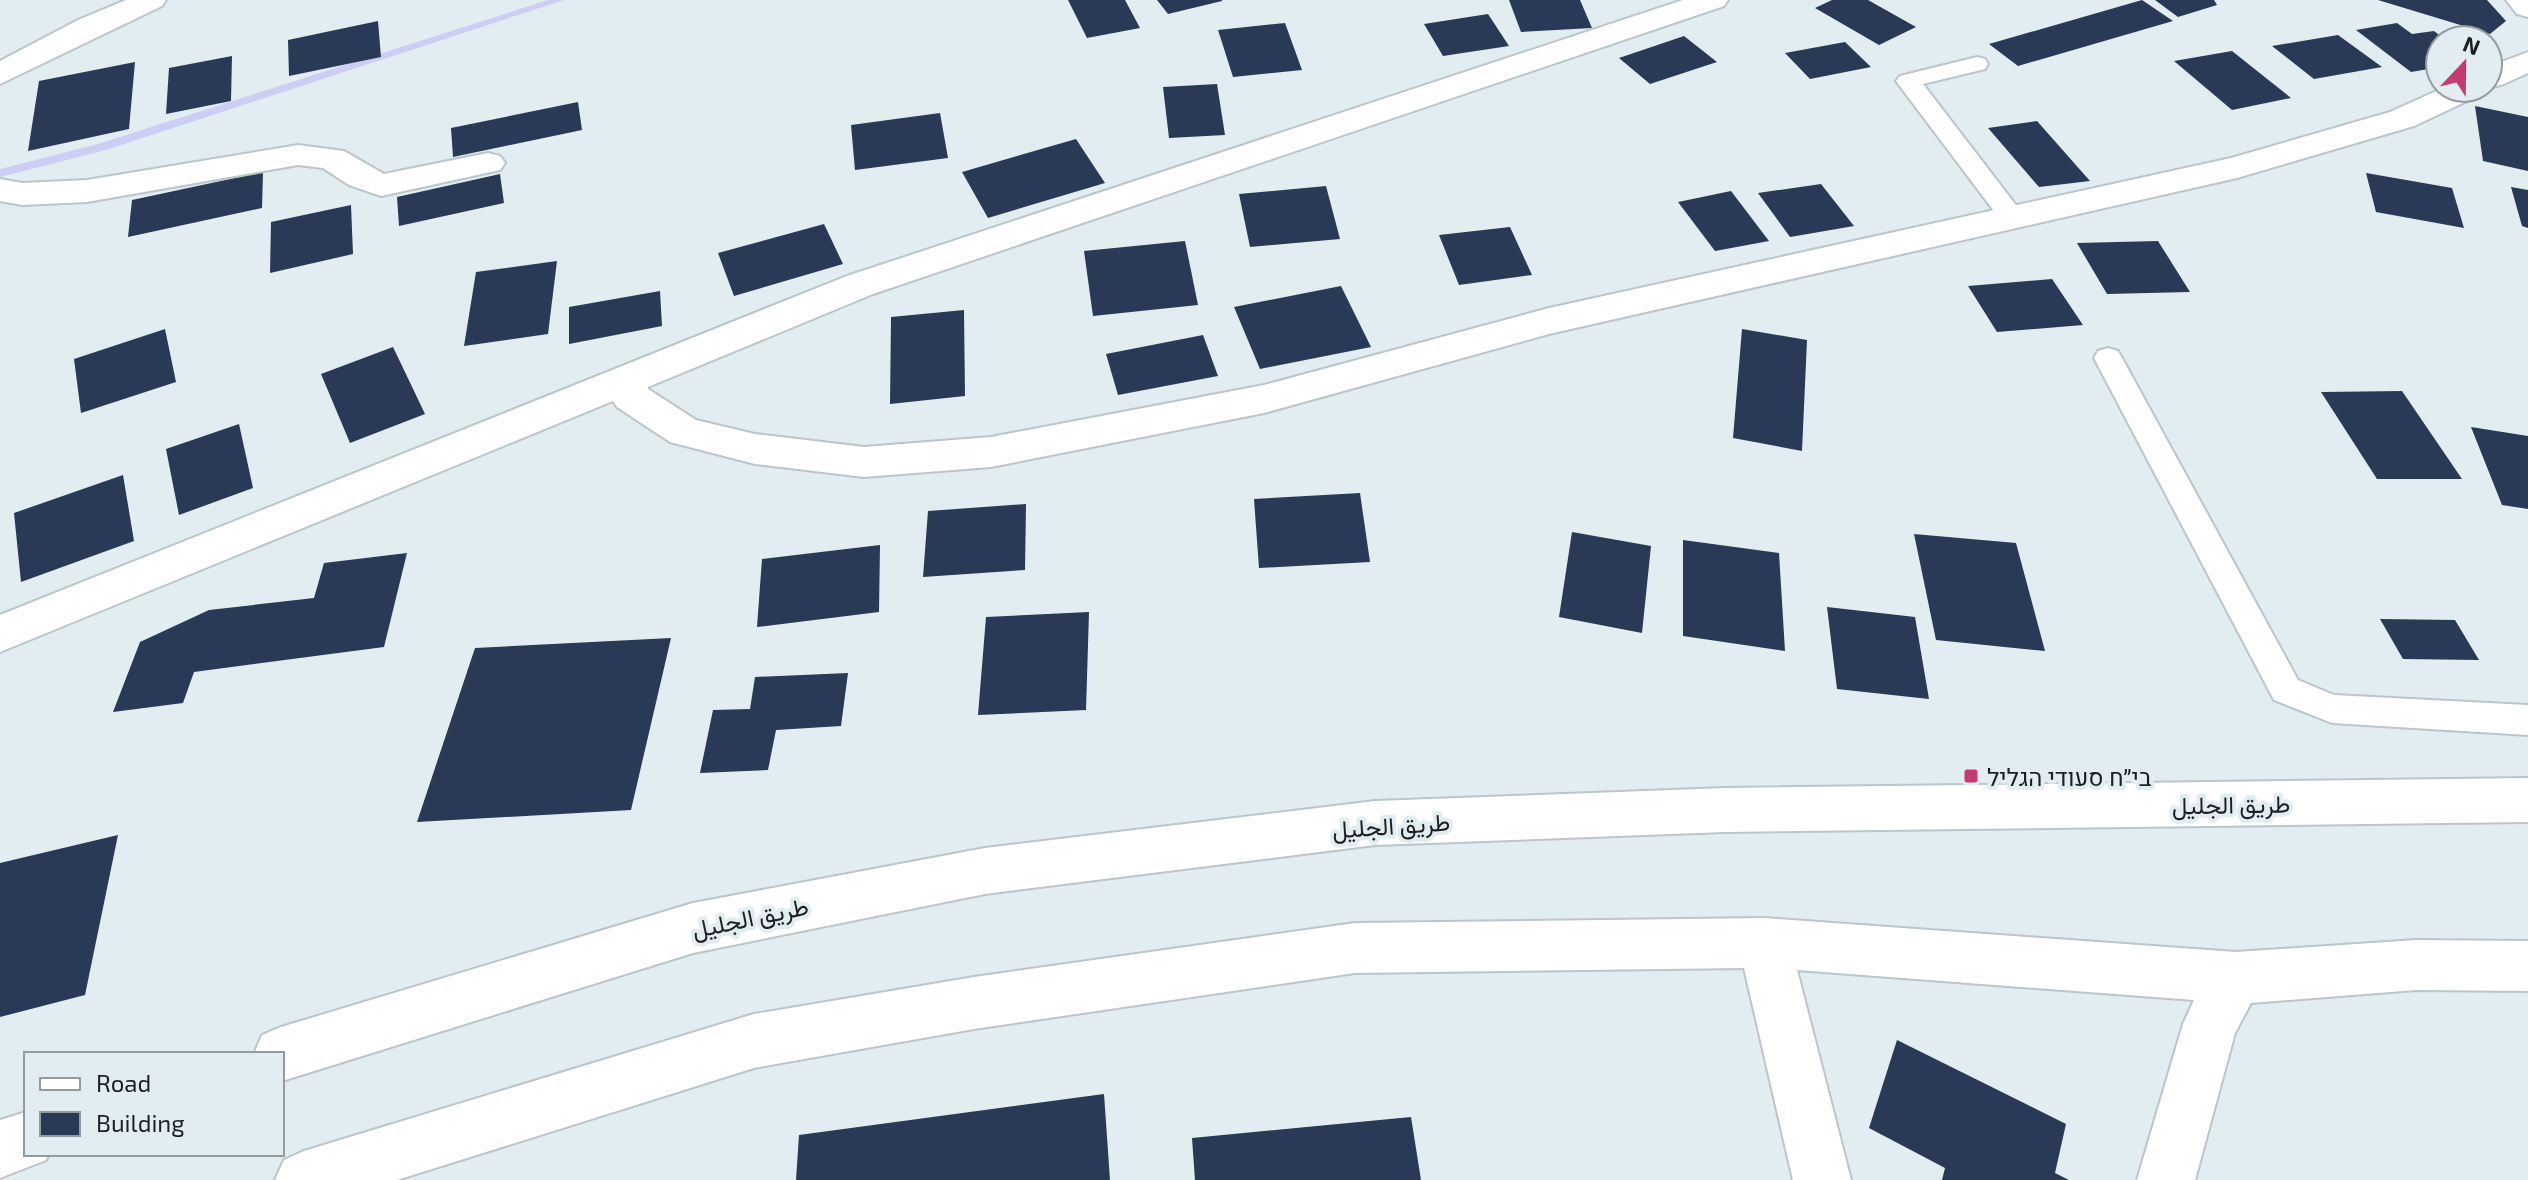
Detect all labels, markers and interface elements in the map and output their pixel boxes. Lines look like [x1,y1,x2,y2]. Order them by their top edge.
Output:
north arrow [2424,24,2504,104]
text: N [2460,29,2484,60]
place label: בי״ח סעודי הגליל [1987,762,2152,791]
marker: בי״ח סעודי הגליל [1962,767,1980,785]
street label: طريق الجليل [2172,788,2290,822]
street label: طريق الجليل [1331,806,1451,846]
street label: طريق الجليل [689,891,811,945]
legend [24,1052,284,1156]
text: Road [96,1068,151,1097]
text: Building [96,1108,185,1137]

